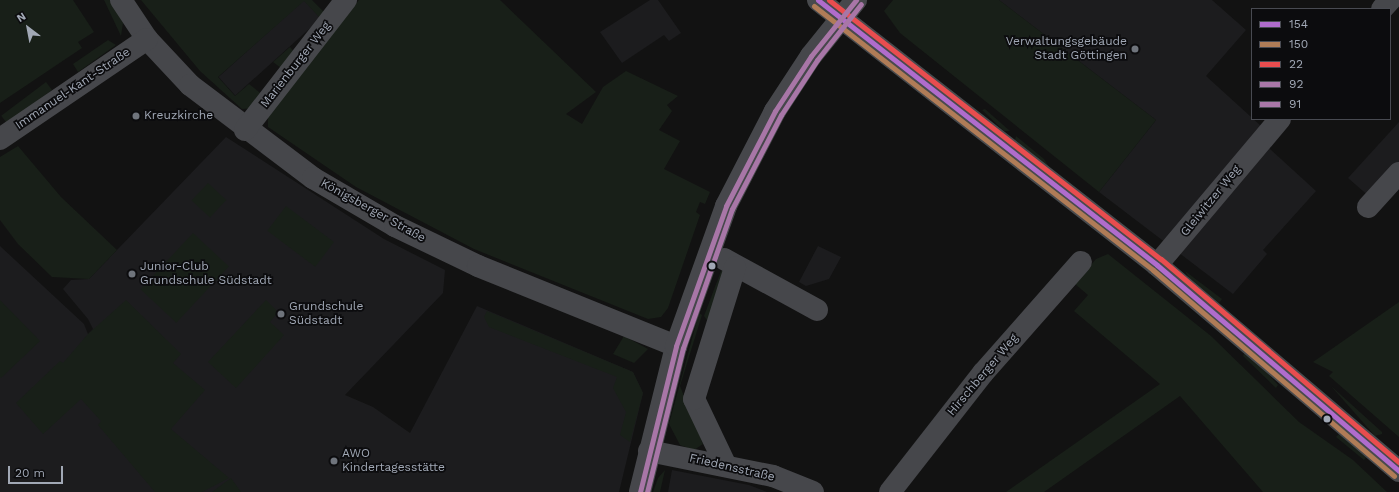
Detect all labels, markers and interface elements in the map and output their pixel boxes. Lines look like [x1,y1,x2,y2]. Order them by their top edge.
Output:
north arrow [8,8,48,48]
legend [1251,8,1391,120]
text: N [14,10,28,25]
text: 154 [1289,17,1308,31]
street label: Marienburger Weg [258,19,334,111]
place label: Verwaltungsgebäude Stadt Göttingen [1006,35,1127,63]
text: 150 [1289,37,1308,51]
marker: Verwaltungsgebäude Stadt Göttingen [1130,44,1140,54]
street label: Immanuel-Kant-Straße [13,45,133,133]
text: 22 [1289,57,1303,71]
text: 92 [1289,77,1303,91]
text: 91 [1289,97,1301,111]
place label: Kreuzkirche [144,109,213,123]
marker: Kreuzkirche [131,111,141,121]
street label: Gleiwitzer Weg [1178,163,1244,239]
street label: Königsberger Straße [318,176,428,246]
place label: Junior-Club Grundschule Südstadt [140,260,272,288]
unlabelled marker [707,261,717,271]
marker: Junior-Club Grundschule Südstadt [127,269,137,279]
place label: Grundschule Südstadt [289,300,363,328]
marker: Grundschule Südstadt [276,309,286,319]
street label: Hirschberger Weg [944,331,1022,419]
unlabelled marker [1322,414,1332,424]
place label: AWO Kindertagesstätte [342,447,445,475]
street label: Friedensstraße [688,451,776,485]
marker: AWO Kindertagesstätte [329,456,339,466]
scale bar [10,458,65,484]
text: 20 m [15,466,45,480]

